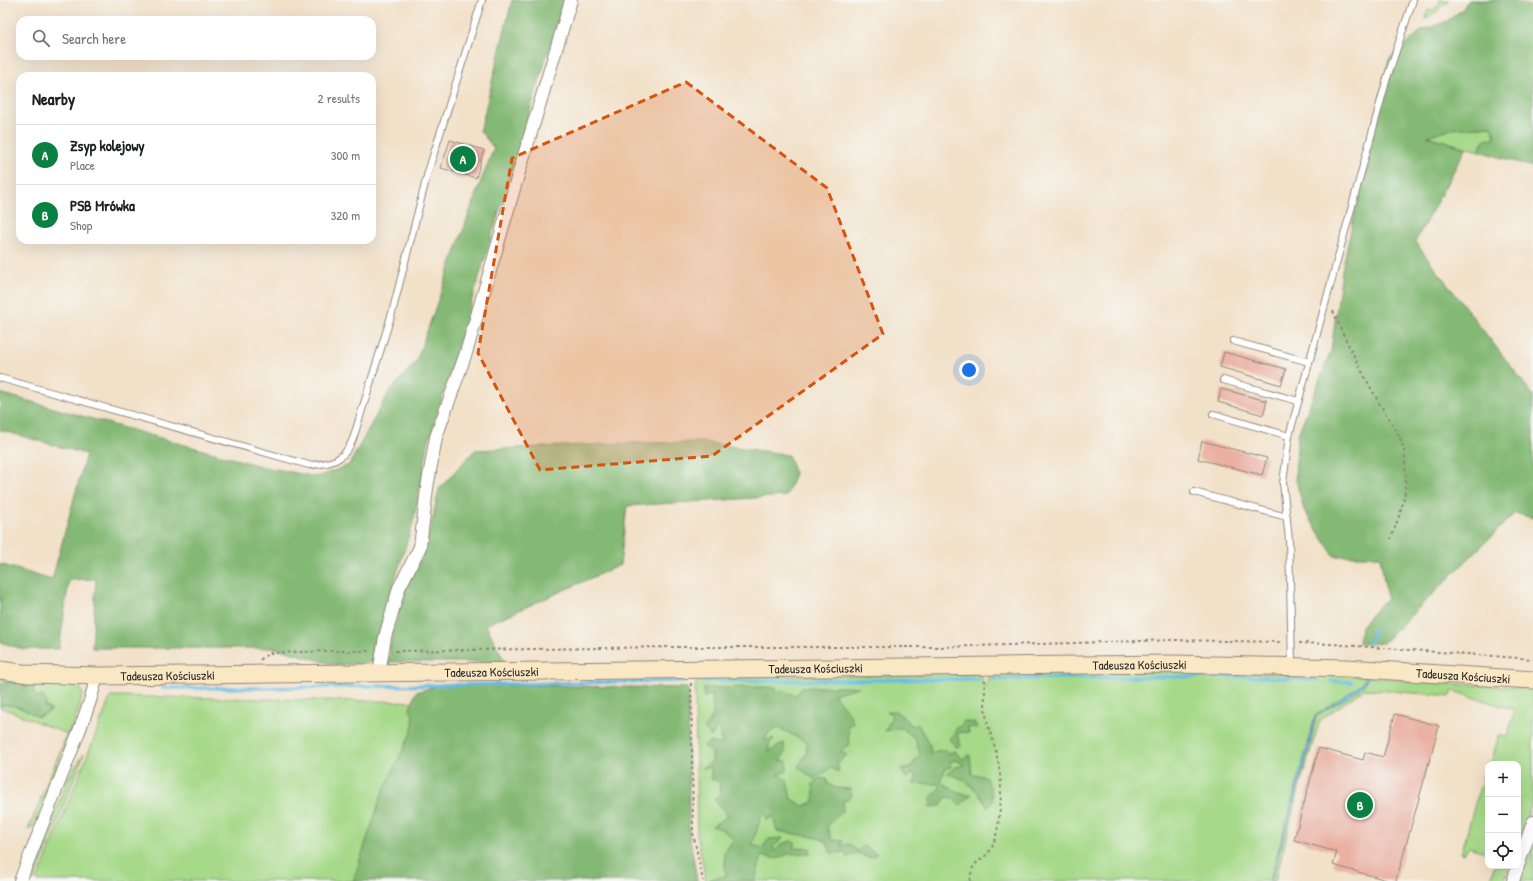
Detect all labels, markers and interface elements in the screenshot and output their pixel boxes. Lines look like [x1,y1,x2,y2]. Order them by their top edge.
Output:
search box [16,16,376,60]
icon: search [30,27,52,49]
text: Search here [62,28,126,49]
text: Nearby [32,87,75,110]
text: 2 results [318,89,360,107]
text: Zsyp kolejowy [70,135,145,156]
pin: A [450,144,476,174]
text: A [42,146,48,164]
text: 300 m [331,146,360,164]
text: Place [70,156,95,174]
text: PSB Mrówka [70,195,135,216]
text: B [42,206,48,224]
text: 320 m [330,206,360,224]
text: Shop [70,216,92,234]
your location [959,360,979,380]
street label: Tadeusza Kościuszki [1092,655,1187,674]
street label: Tadeusza Kościuszki [768,658,863,678]
street label: Tadeusza Kościuszki [444,662,539,681]
street label: Tadeusza Kościuszki [1416,663,1511,688]
street label: Tadeusza Kościuszki [120,666,215,685]
map controls [1485,761,1521,869]
button: + [1485,761,1521,797]
pin: B [1347,790,1373,820]
button: − [1485,797,1521,833]
button: locate [1485,833,1521,869]

